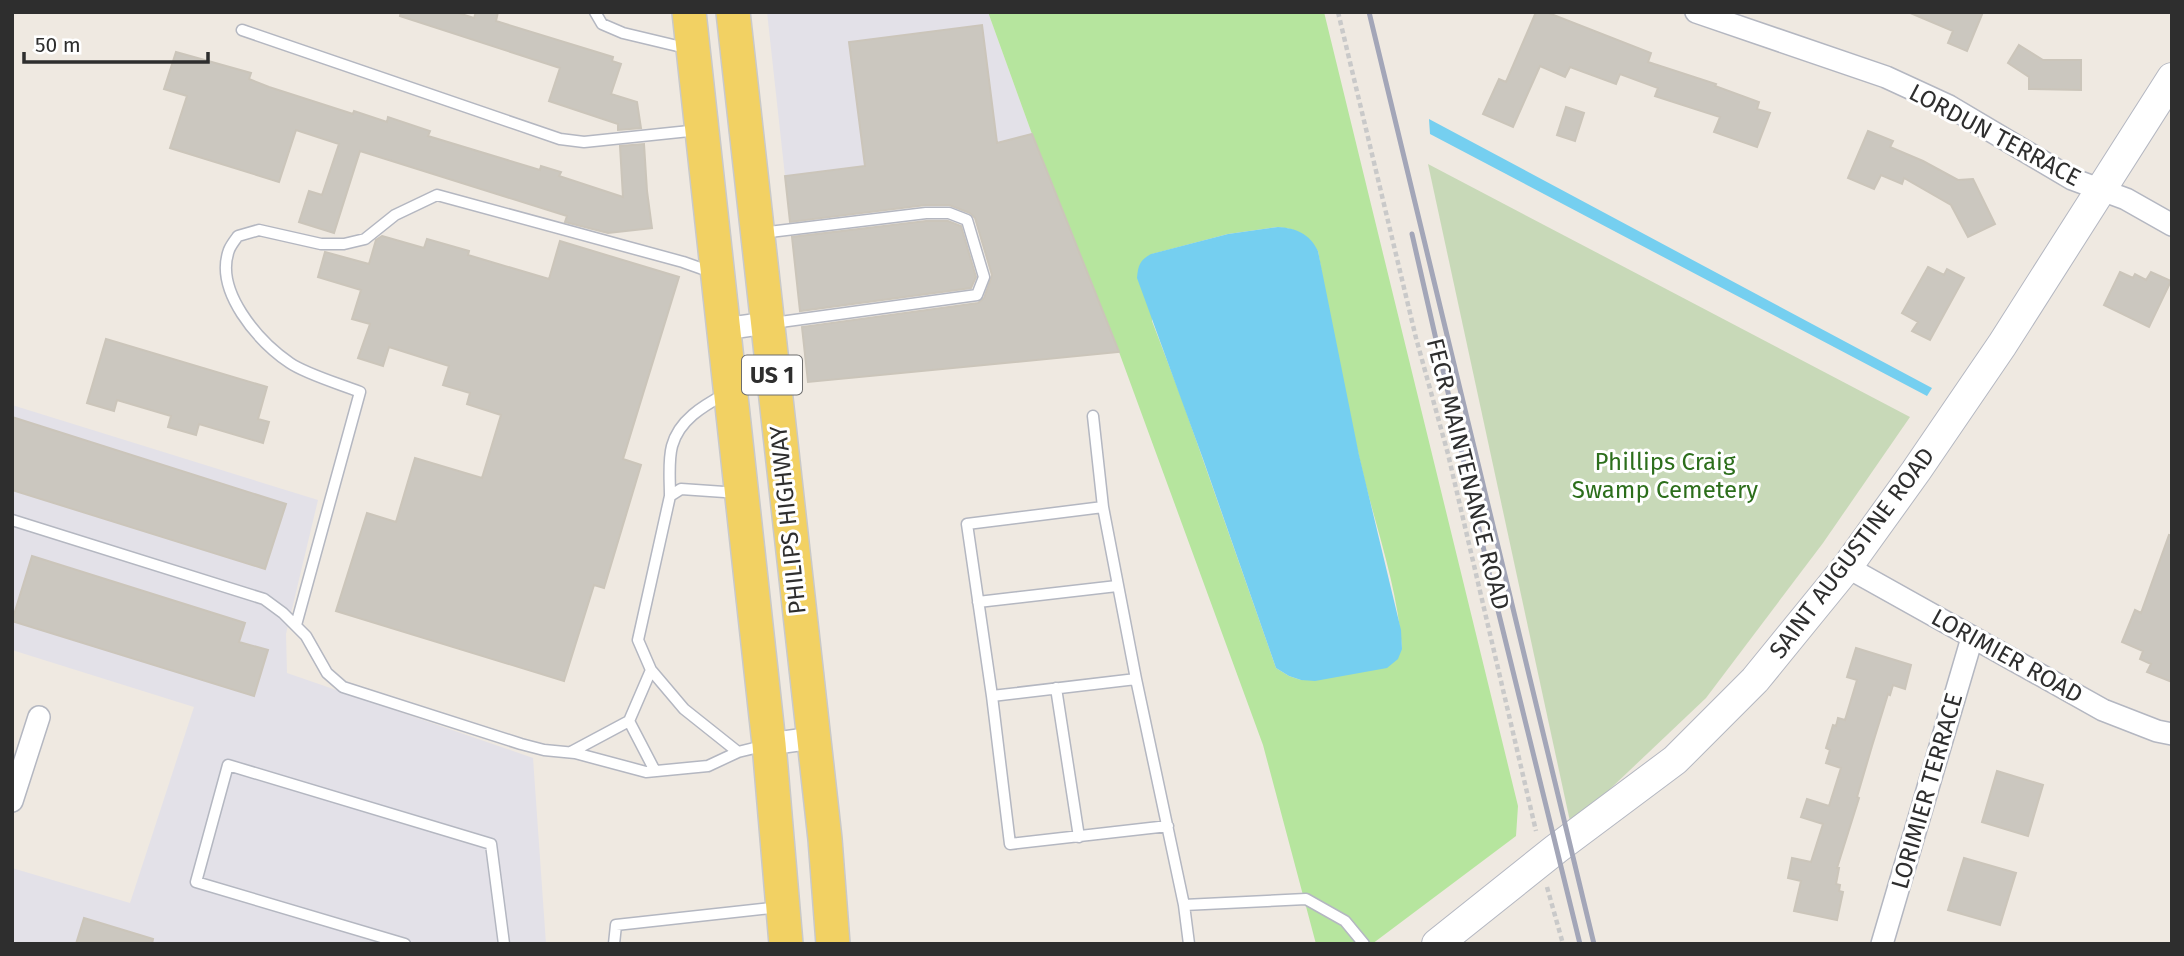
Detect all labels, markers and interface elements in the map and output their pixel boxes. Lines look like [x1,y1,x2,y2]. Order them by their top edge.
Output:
scale bar [24,21,208,65]
text: 50 m [35,32,81,58]
street label: LORDUN TERRACE [1904,78,2086,192]
street label: FECR MAINTENANCE ROAD [1421,335,1515,613]
road number: US 1 [742,356,802,394]
street label: PHILIPS HIGHWAY [764,423,812,616]
street label: SAINT AUGUSTINE ROAD [1764,442,1940,664]
park label: Phillips Craig Swamp Cemetery [1572,448,1758,504]
street label: LORIMIER ROAD [1927,603,2087,709]
street label: LORIMIER TERRACE [1886,690,1968,892]

